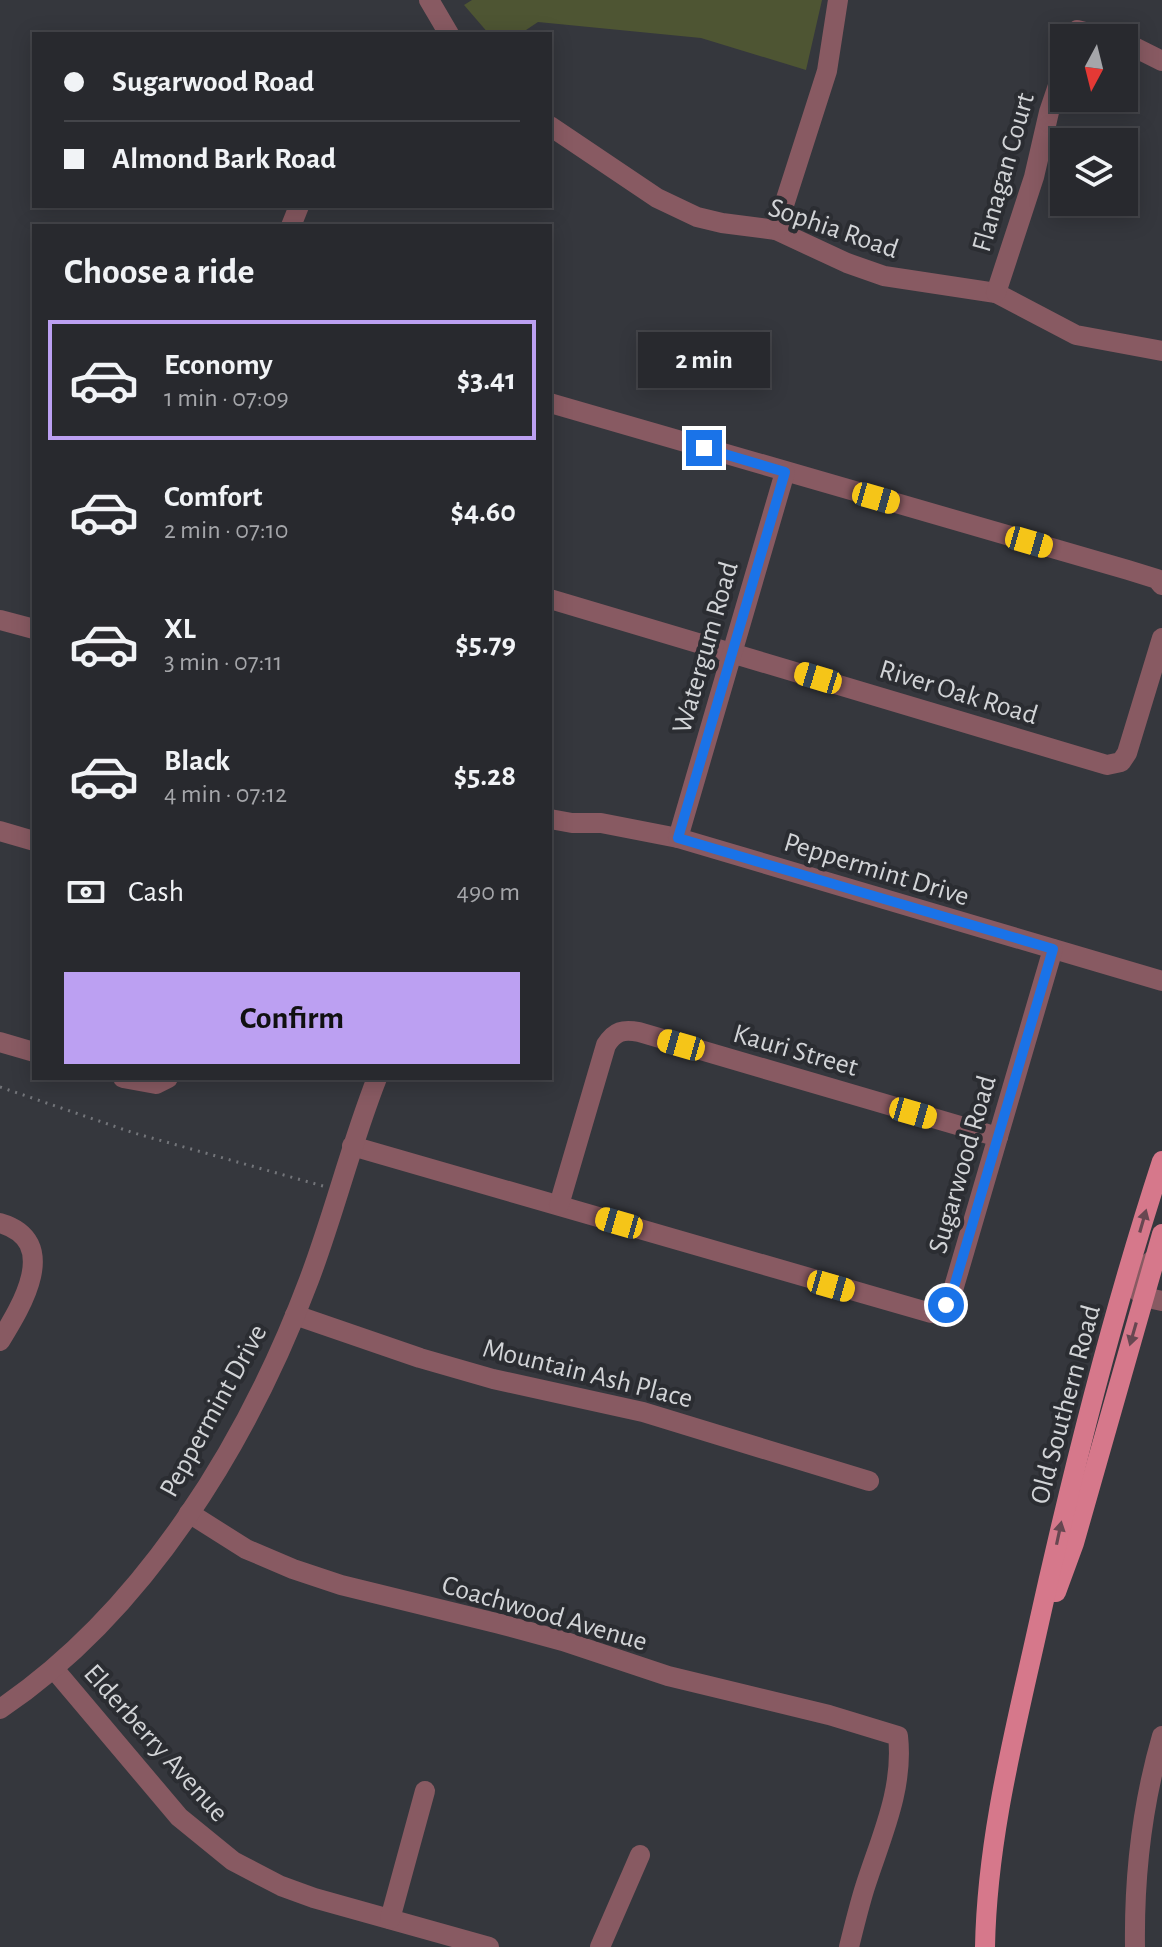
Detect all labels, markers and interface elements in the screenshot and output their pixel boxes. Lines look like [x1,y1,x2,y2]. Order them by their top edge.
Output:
north arrow [1050,24,1138,112]
map controls [1050,24,1138,216]
text: Sugarwood Road [112,67,314,97]
street label: Flanagan Court [968,90,1040,255]
button: layers [1050,128,1138,216]
text: Almond Bark Road [112,144,336,174]
street label: Sophia Road [765,194,902,264]
text: Choose a ride [64,254,254,290]
callout: 2 min [638,332,770,388]
icon: car [68,344,140,416]
text: 2 min [675,347,733,373]
text: Economy [164,350,273,380]
text: $3.41 [457,365,516,395]
text: 1 min · 07:09 [164,385,289,411]
route end [686,430,722,466]
icon: car [68,476,140,548]
car [850,480,902,516]
text: Comfort [164,482,263,512]
text: $4.60 [450,497,516,527]
text: 2 min · 07:10 [164,517,288,543]
car [1003,524,1055,560]
street label: Watergum Road [668,558,744,737]
icon: car [68,608,140,680]
text: XL [164,614,196,644]
text: $5.79 [455,629,516,659]
text: 3 min · 07:11 [164,649,282,675]
street label: River Oak Road [876,656,1041,730]
car [792,660,844,696]
icon: car [68,740,140,812]
text: Black [164,746,230,776]
text: $5.28 [454,761,516,791]
text: 4 min · 07:12 [164,781,287,807]
street label: Peppermint Drive [780,828,972,911]
icon: cash [64,870,108,914]
text: Cash [128,877,184,907]
text: 490 m [456,879,520,905]
button: Confirm [64,972,520,1064]
street label: Kauri Street [730,1020,861,1082]
car [655,1027,707,1063]
street label: Sugarwood Road [924,1072,1002,1257]
car [887,1095,939,1131]
car [593,1205,645,1241]
one-way arrow [1138,1208,1150,1233]
car [805,1268,857,1304]
route start [928,1287,964,1323]
street label: Old Southern Road [1026,1302,1106,1507]
street label: Peppermint Drive [155,1320,273,1502]
one-way arrow [1127,1322,1139,1347]
street label: Mountain Ash Place [480,1334,695,1414]
one-way arrow [1053,1520,1065,1545]
street label: Coachwood Avenue [439,1571,650,1657]
street label: Elderberry Avenue [78,1659,233,1827]

